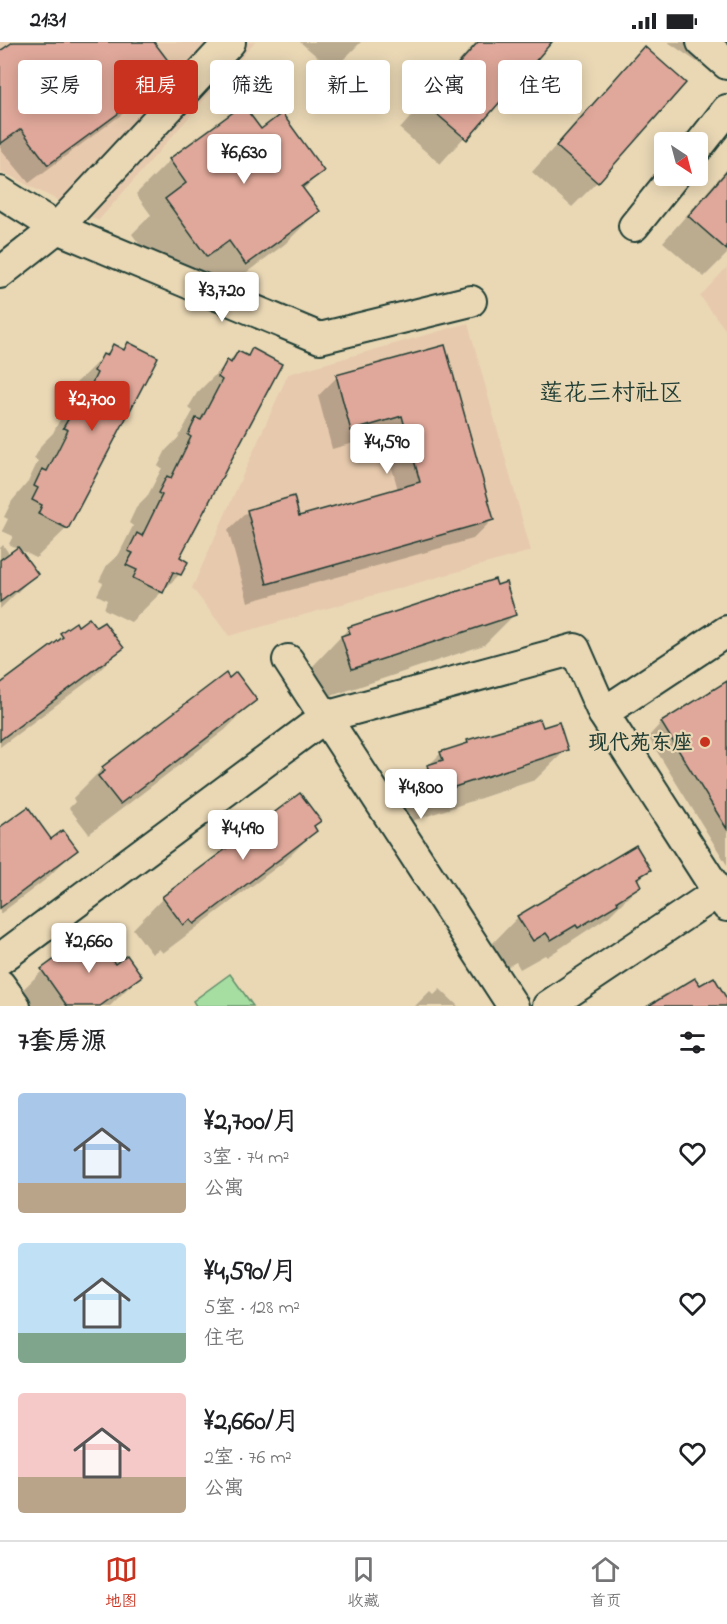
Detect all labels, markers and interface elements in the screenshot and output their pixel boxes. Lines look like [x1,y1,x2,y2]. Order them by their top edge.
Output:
text: 21:31 [30,5,66,37]
chip: 买房 [18,60,102,114]
chip: 租房 [114,60,198,114]
chip: 筛选 [210,60,294,114]
chip: 新上 [306,60,390,114]
chip: 公寓 [402,60,486,114]
chip: 住宅 [498,60,582,114]
north arrow [654,132,708,186]
map controls [654,132,708,186]
pin: ¥6,630 [195,134,293,185]
text: ¥6,630 [221,139,267,168]
pin: ¥3,720 [173,272,271,323]
text: ¥3,720 [199,277,245,306]
district label: 莲花三村社区 [539,377,683,412]
pin: ¥2,700 [43,381,141,432]
text: ¥2,700 [69,386,115,415]
pin: ¥4,590 [338,424,436,475]
text: ¥4,590 [364,429,410,458]
place label: 现代苑东座 [588,729,693,759]
marker: 现代苑东座 [698,735,712,749]
pin: ¥4,800 [372,769,470,820]
text: ¥4,800 [399,774,443,803]
pin: ¥4,490 [194,810,292,861]
text: ¥4,490 [222,815,264,844]
pin: ¥2,660 [40,923,138,974]
text: ¥2,660 [65,928,113,957]
text: 7套房源 [18,1024,107,1062]
icon: filters [676,1026,709,1059]
text: ¥2,700/月 [204,1104,299,1142]
icon: home [66,1117,138,1189]
icon: heart [676,1137,709,1170]
text: 3室 · 74 m² [204,1144,289,1173]
text: 公寓 [204,1175,244,1204]
text: ¥4,590/月 [204,1254,297,1292]
icon: home [66,1267,138,1339]
icon: heart [676,1287,709,1320]
text: 5室 · 128 m² [204,1294,300,1323]
text: 住宅 [204,1325,244,1354]
text: ¥2,660/月 [204,1404,300,1442]
icon: home [66,1417,138,1489]
icon: heart [676,1437,709,1470]
text: 2室 · 76 m² [204,1444,292,1473]
text: 公寓 [204,1475,244,1504]
tab: 地图 [105,1553,138,1614]
tab: 收藏 [347,1553,380,1614]
tab: 首页 [589,1553,622,1614]

